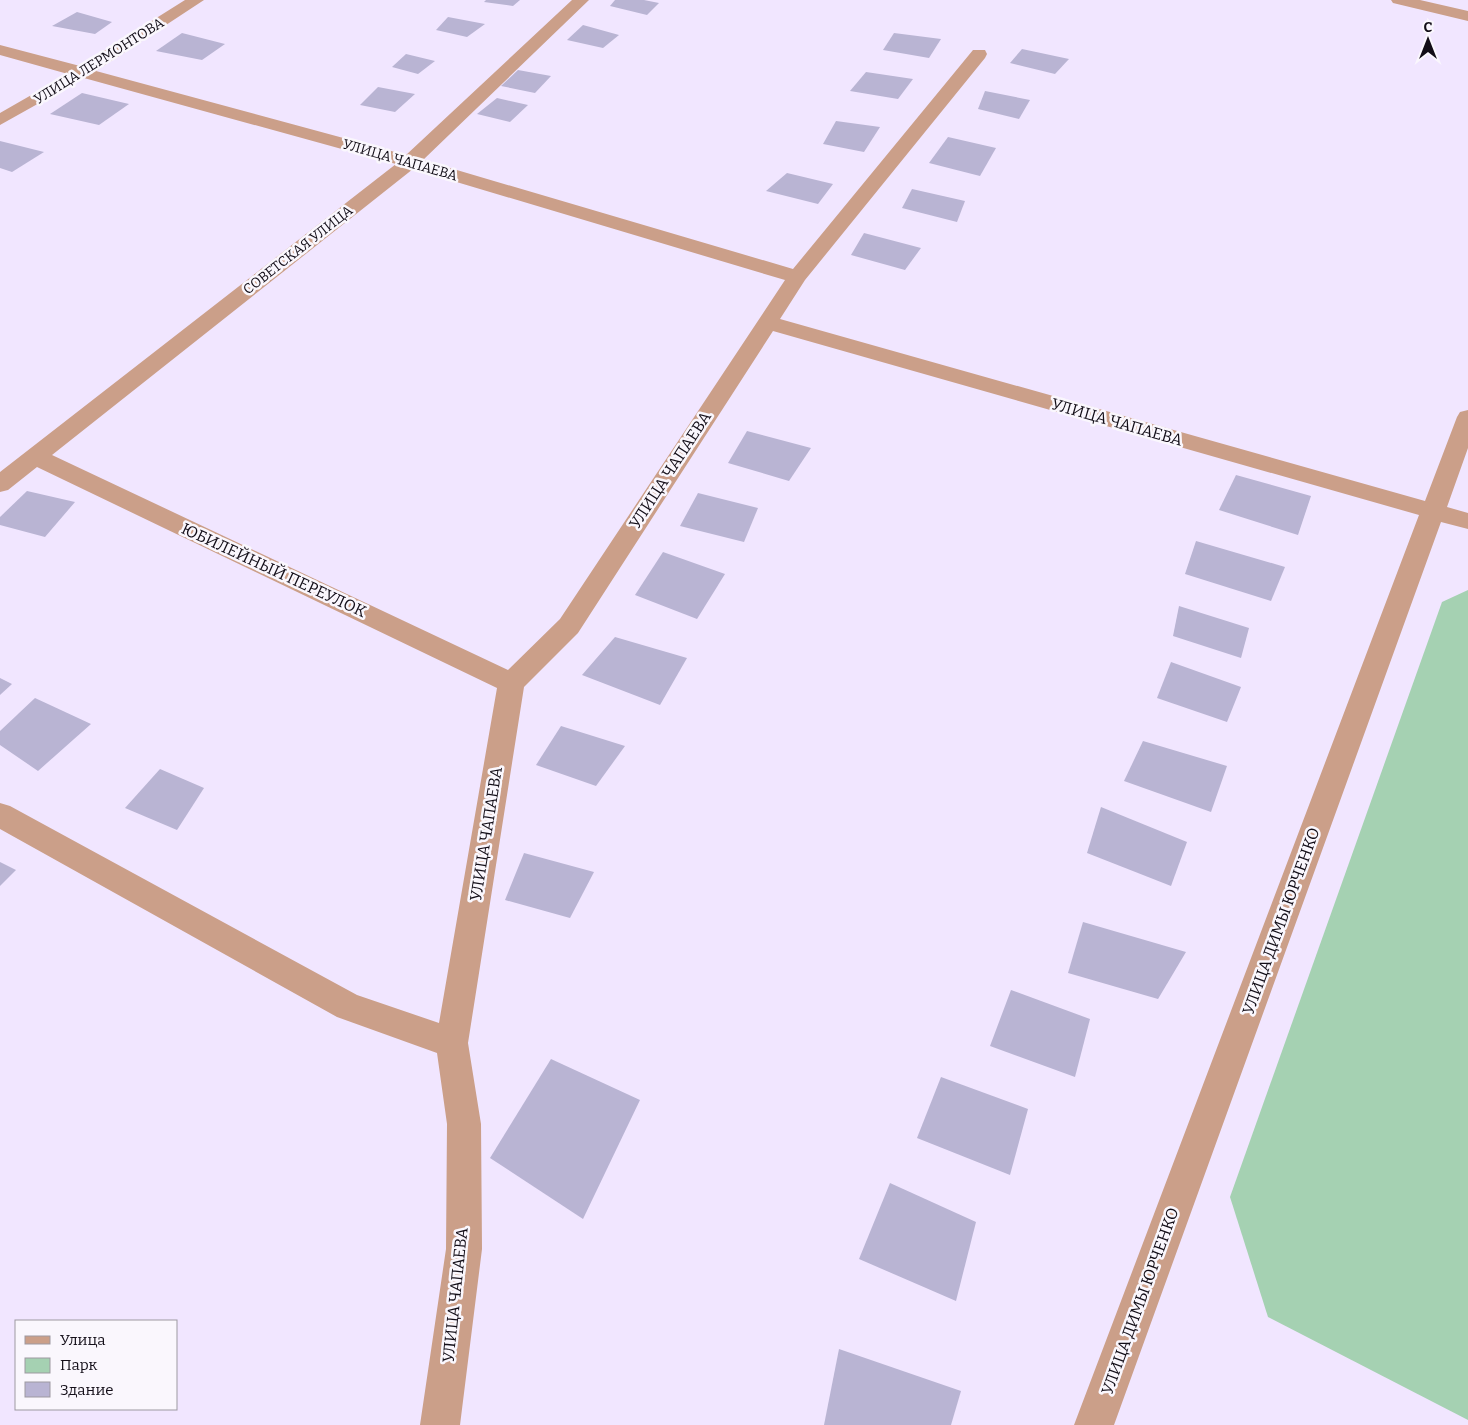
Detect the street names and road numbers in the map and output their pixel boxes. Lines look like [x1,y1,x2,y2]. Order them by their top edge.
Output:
street label: УЛИЦА ЛЕРМОНТОВА [31,14,167,108]
street label: УЛИЦА ЧАПАЕВА [341,135,459,185]
street label: СОВЕТСКАЯ УЛИЦА [240,202,356,298]
street label: УЛИЦА ЧАПАЕВА [1049,394,1185,450]
street label: УЛИЦА ЧАПАЕВА [625,407,715,532]
street label: ЮБИЛЕЙНЫЙ ПЕРЕУЛОК [179,518,370,621]
street label: УЛИЦА ЧАПАЕВА [466,765,506,902]
street label: УЛИЦА ДИМЫ ЮРЧЕНКО [1238,825,1324,1017]
street label: УЛИЦА ДИМЫ ЮРЧЕНКО [1097,1205,1183,1397]
street label: УЛИЦА ЧАПАЕВА [438,1226,472,1363]

